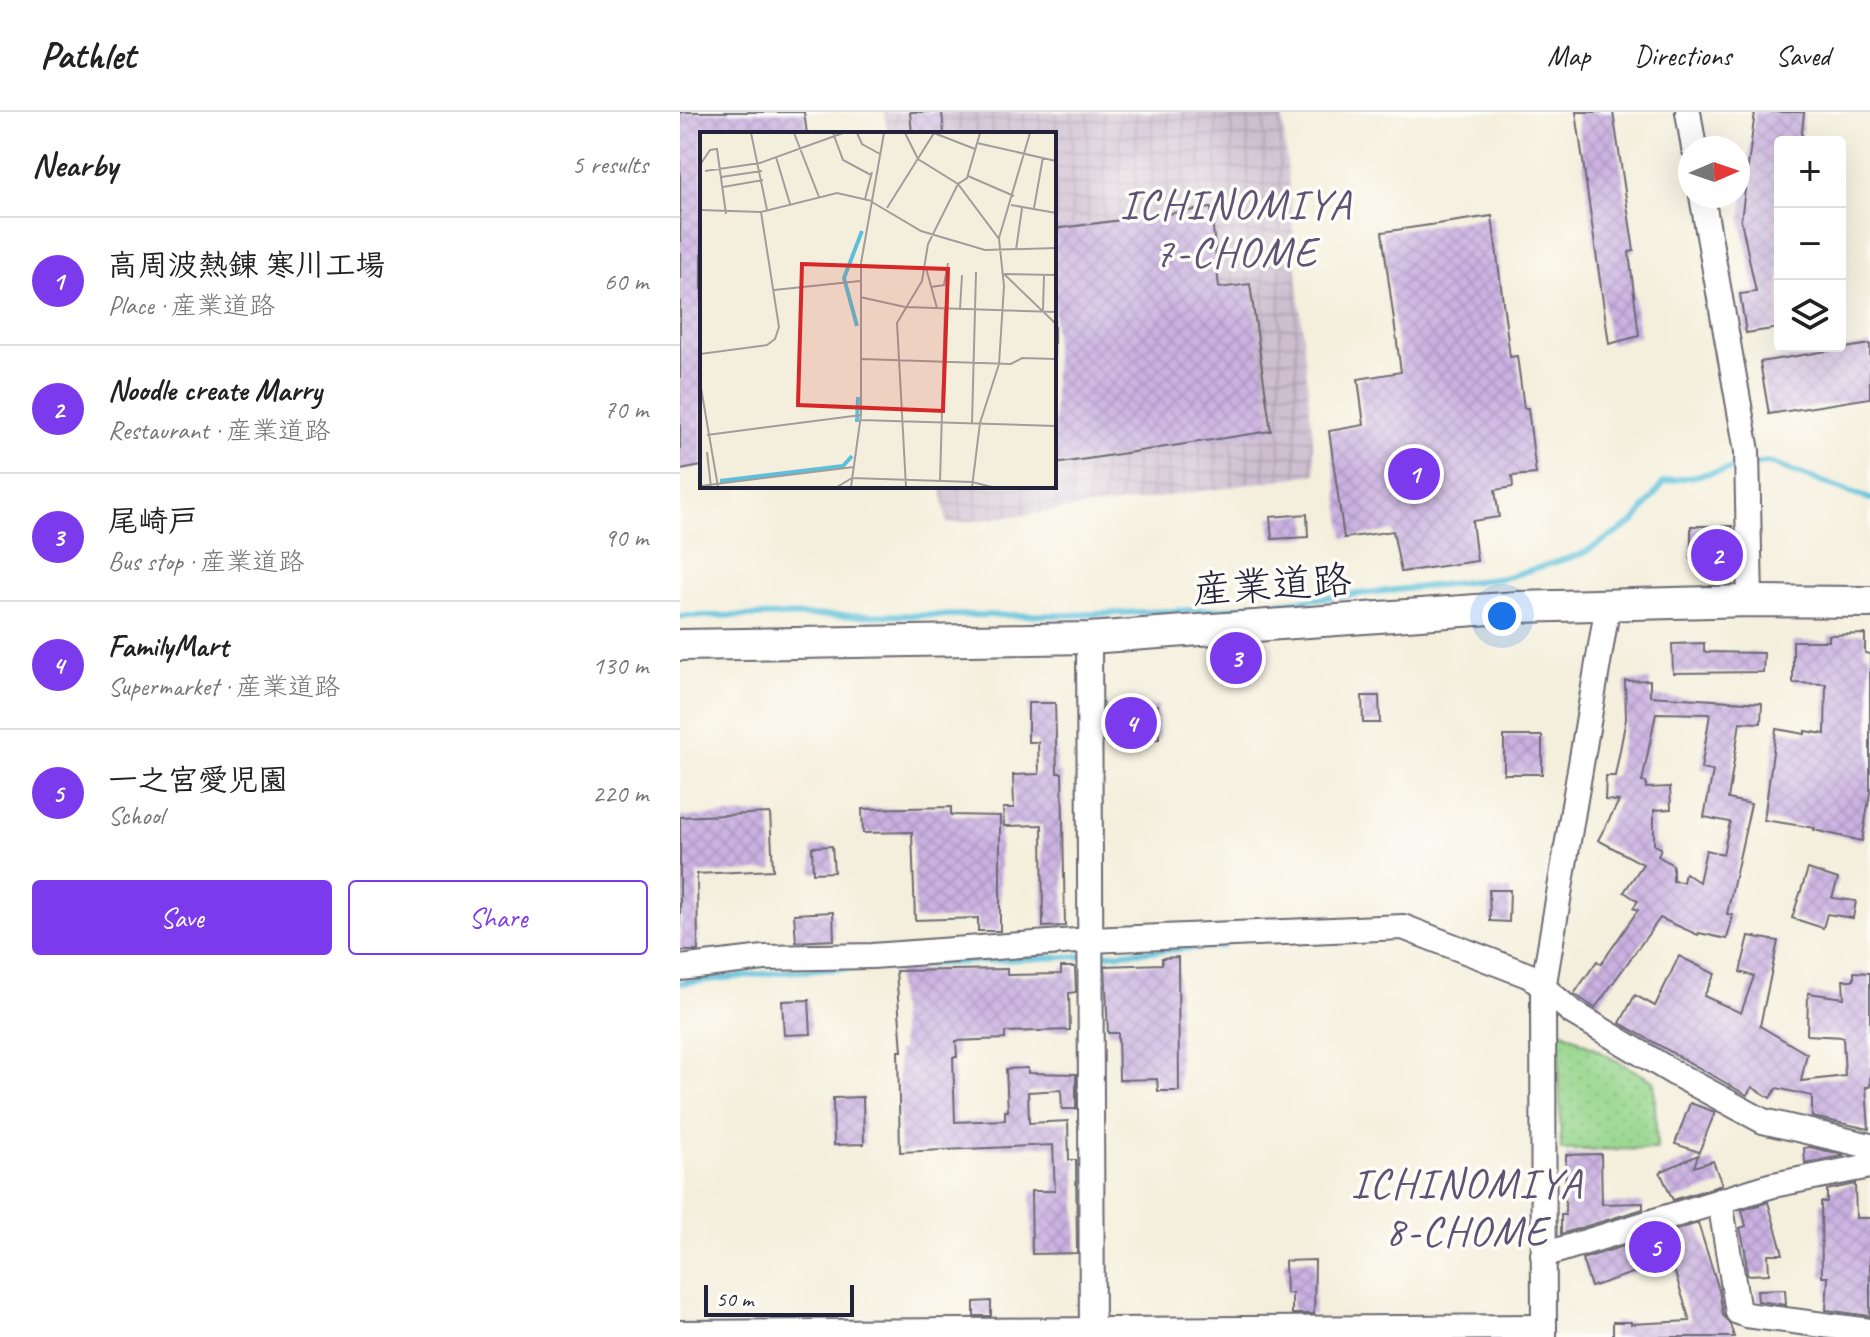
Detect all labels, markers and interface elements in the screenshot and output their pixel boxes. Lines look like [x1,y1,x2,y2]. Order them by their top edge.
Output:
text: Pathlet [40,32,135,79]
text: Map [1547,38,1590,73]
text: Directions [1634,38,1732,73]
text: Saved [1776,38,1830,73]
inset map [700,132,1056,488]
north arrow [1678,136,1750,208]
map controls [1774,136,1846,352]
button: + [1774,136,1846,208]
text: Nearby [32,143,118,186]
text: 5 results [572,148,648,181]
district label: ICHINOMIYA 7-CHOME [1120,178,1352,279]
button: − [1774,208,1846,280]
text: 高周波熱錬 寒川工場 [108,246,385,284]
text: 1 [52,265,64,298]
text: 60 m [604,265,648,298]
button: layers [1774,280,1846,352]
text: Place · 産業道路 [108,289,275,322]
text: Noodle create Marry [108,371,322,409]
text: 2 [52,393,64,426]
text: 70 m [604,393,648,426]
text: Restaurant · 産業道路 [108,414,330,447]
pin: 1 [1388,444,1440,504]
text: 尾崎戸 [108,502,198,540]
text: 3 [52,521,64,554]
text: 90 m [604,521,648,554]
pin: 2 [1691,525,1743,585]
text: Bus stop · 産業道路 [108,545,304,578]
street label: 産業道路 [1190,554,1354,616]
your location [1482,596,1522,636]
text: FamilyMart [108,627,228,665]
pin: 3 [1210,628,1262,688]
text: 4 [52,649,64,682]
text: 130 m [592,649,648,682]
text: Supermarket · 産業道路 [108,670,340,703]
pin: 4 [1105,693,1157,753]
text: 一之宮愛児園 [108,761,288,799]
text: 5 [52,777,64,810]
text: 220 m [592,777,648,810]
text: School [108,799,164,832]
button: Save [32,880,332,955]
button: Share [348,880,648,955]
district label: ICHINOMIYA 8-CHOME [1351,1157,1583,1258]
pin: 5 [1629,1217,1681,1277]
scale bar [704,1281,854,1317]
text: 50 m [716,1285,753,1313]

